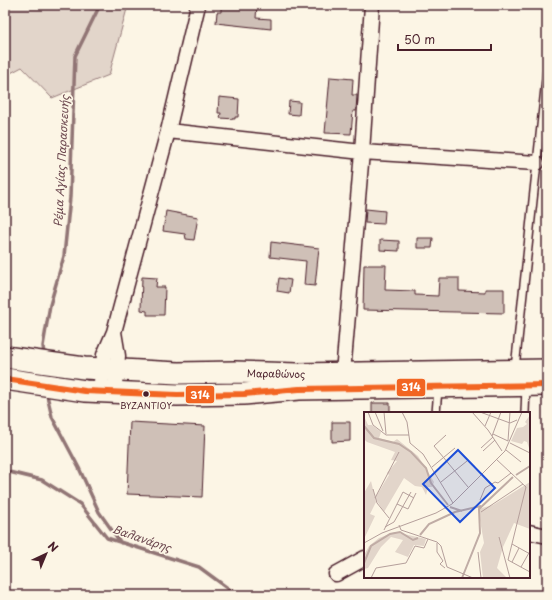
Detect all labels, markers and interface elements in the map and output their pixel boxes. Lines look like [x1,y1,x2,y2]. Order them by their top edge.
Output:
scale bar [398,26,491,52]
text: 50 m [404,30,435,48]
water label: Ρέμα Αγίας Παρασκευής [49,93,73,227]
street label: Μαραθώνος [247,365,305,381]
line badge: 314 [396,378,426,397]
text: 314 [401,378,421,395]
line badge: 314 [185,385,215,404]
text: 314 [190,386,210,403]
marker: ΒΥΖΑΝΤΙΟΥ [141,389,151,399]
place label: ΒΥΖΑΝΤΙΟΥ [120,398,172,412]
inset map [364,412,530,578]
water label: Βαλανάρης [110,520,175,556]
north arrow [26,534,66,574]
text: N [44,537,63,556]

